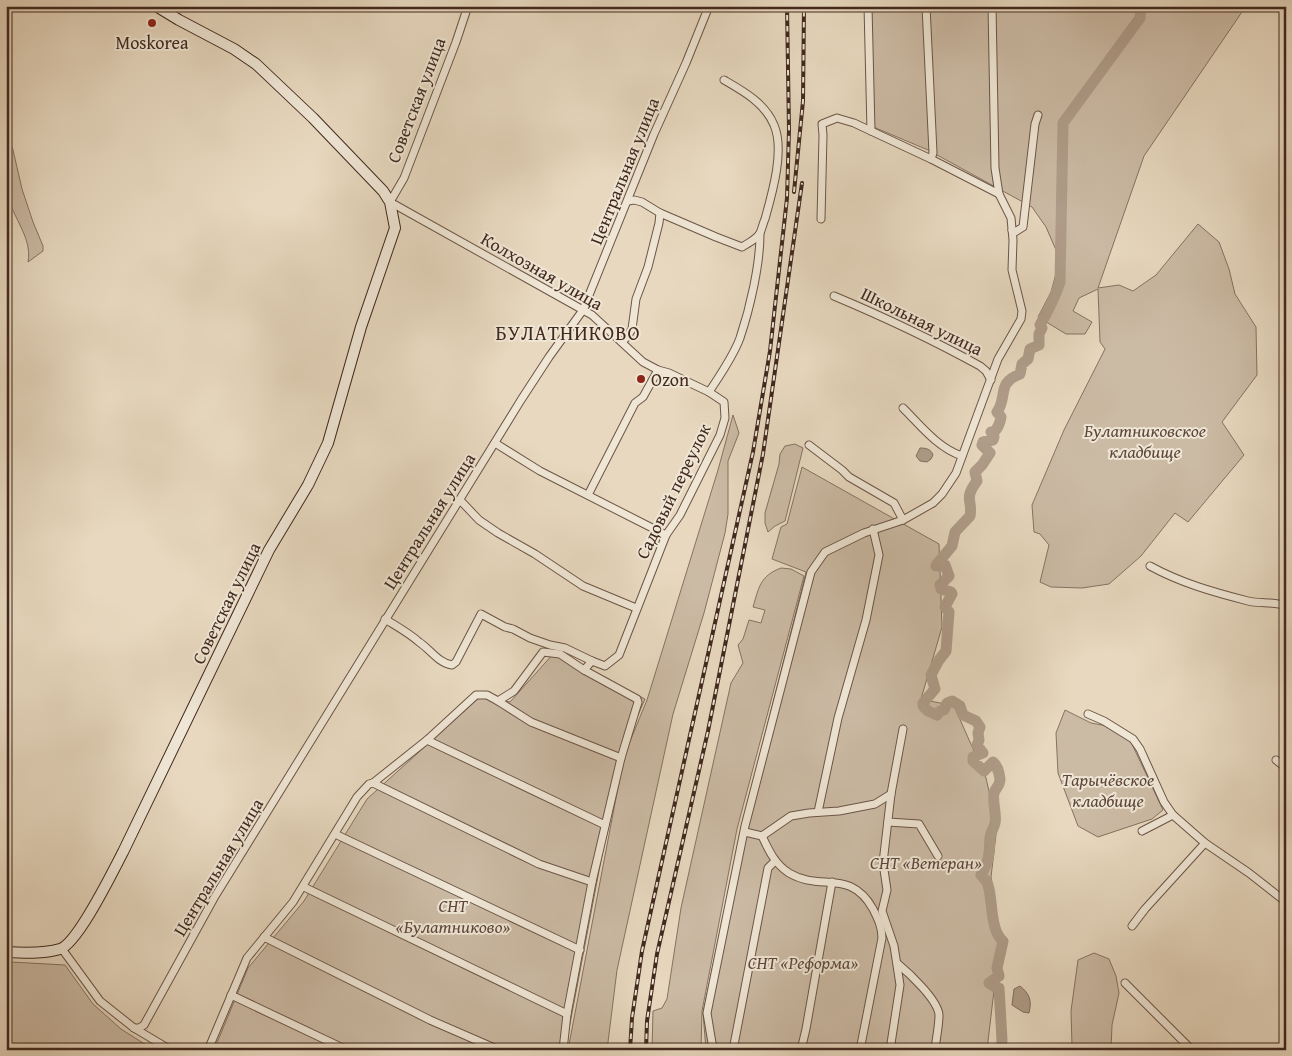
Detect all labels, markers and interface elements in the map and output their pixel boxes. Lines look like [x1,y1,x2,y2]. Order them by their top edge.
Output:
marker: Moskorea [146,17,158,29]
place label: Moskorea [115,29,189,56]
street label: Советская улица [380,33,453,167]
street label: Центральная улица [582,93,666,249]
street label: Колхозная улица [476,225,608,317]
street label: Школьная улица [856,280,988,362]
district label: БУЛАТНИКОВО [495,318,641,347]
place label: Ozon [651,366,689,393]
marker: Ozon [635,373,647,385]
park label: Булатниковское кладбище [1084,417,1206,465]
street label: Садовый переулок [628,418,718,563]
street label: Центральная улица [376,447,482,595]
street label: Советская улица [185,537,267,668]
park label: Тарычёвское кладбище [1062,766,1154,814]
street label: Центральная улица [166,793,270,941]
park label: СНТ «Ветеран» [870,849,982,876]
park label: СНТ «Булатниково» [396,892,510,940]
park label: СНТ «Реформа» [748,949,858,976]

